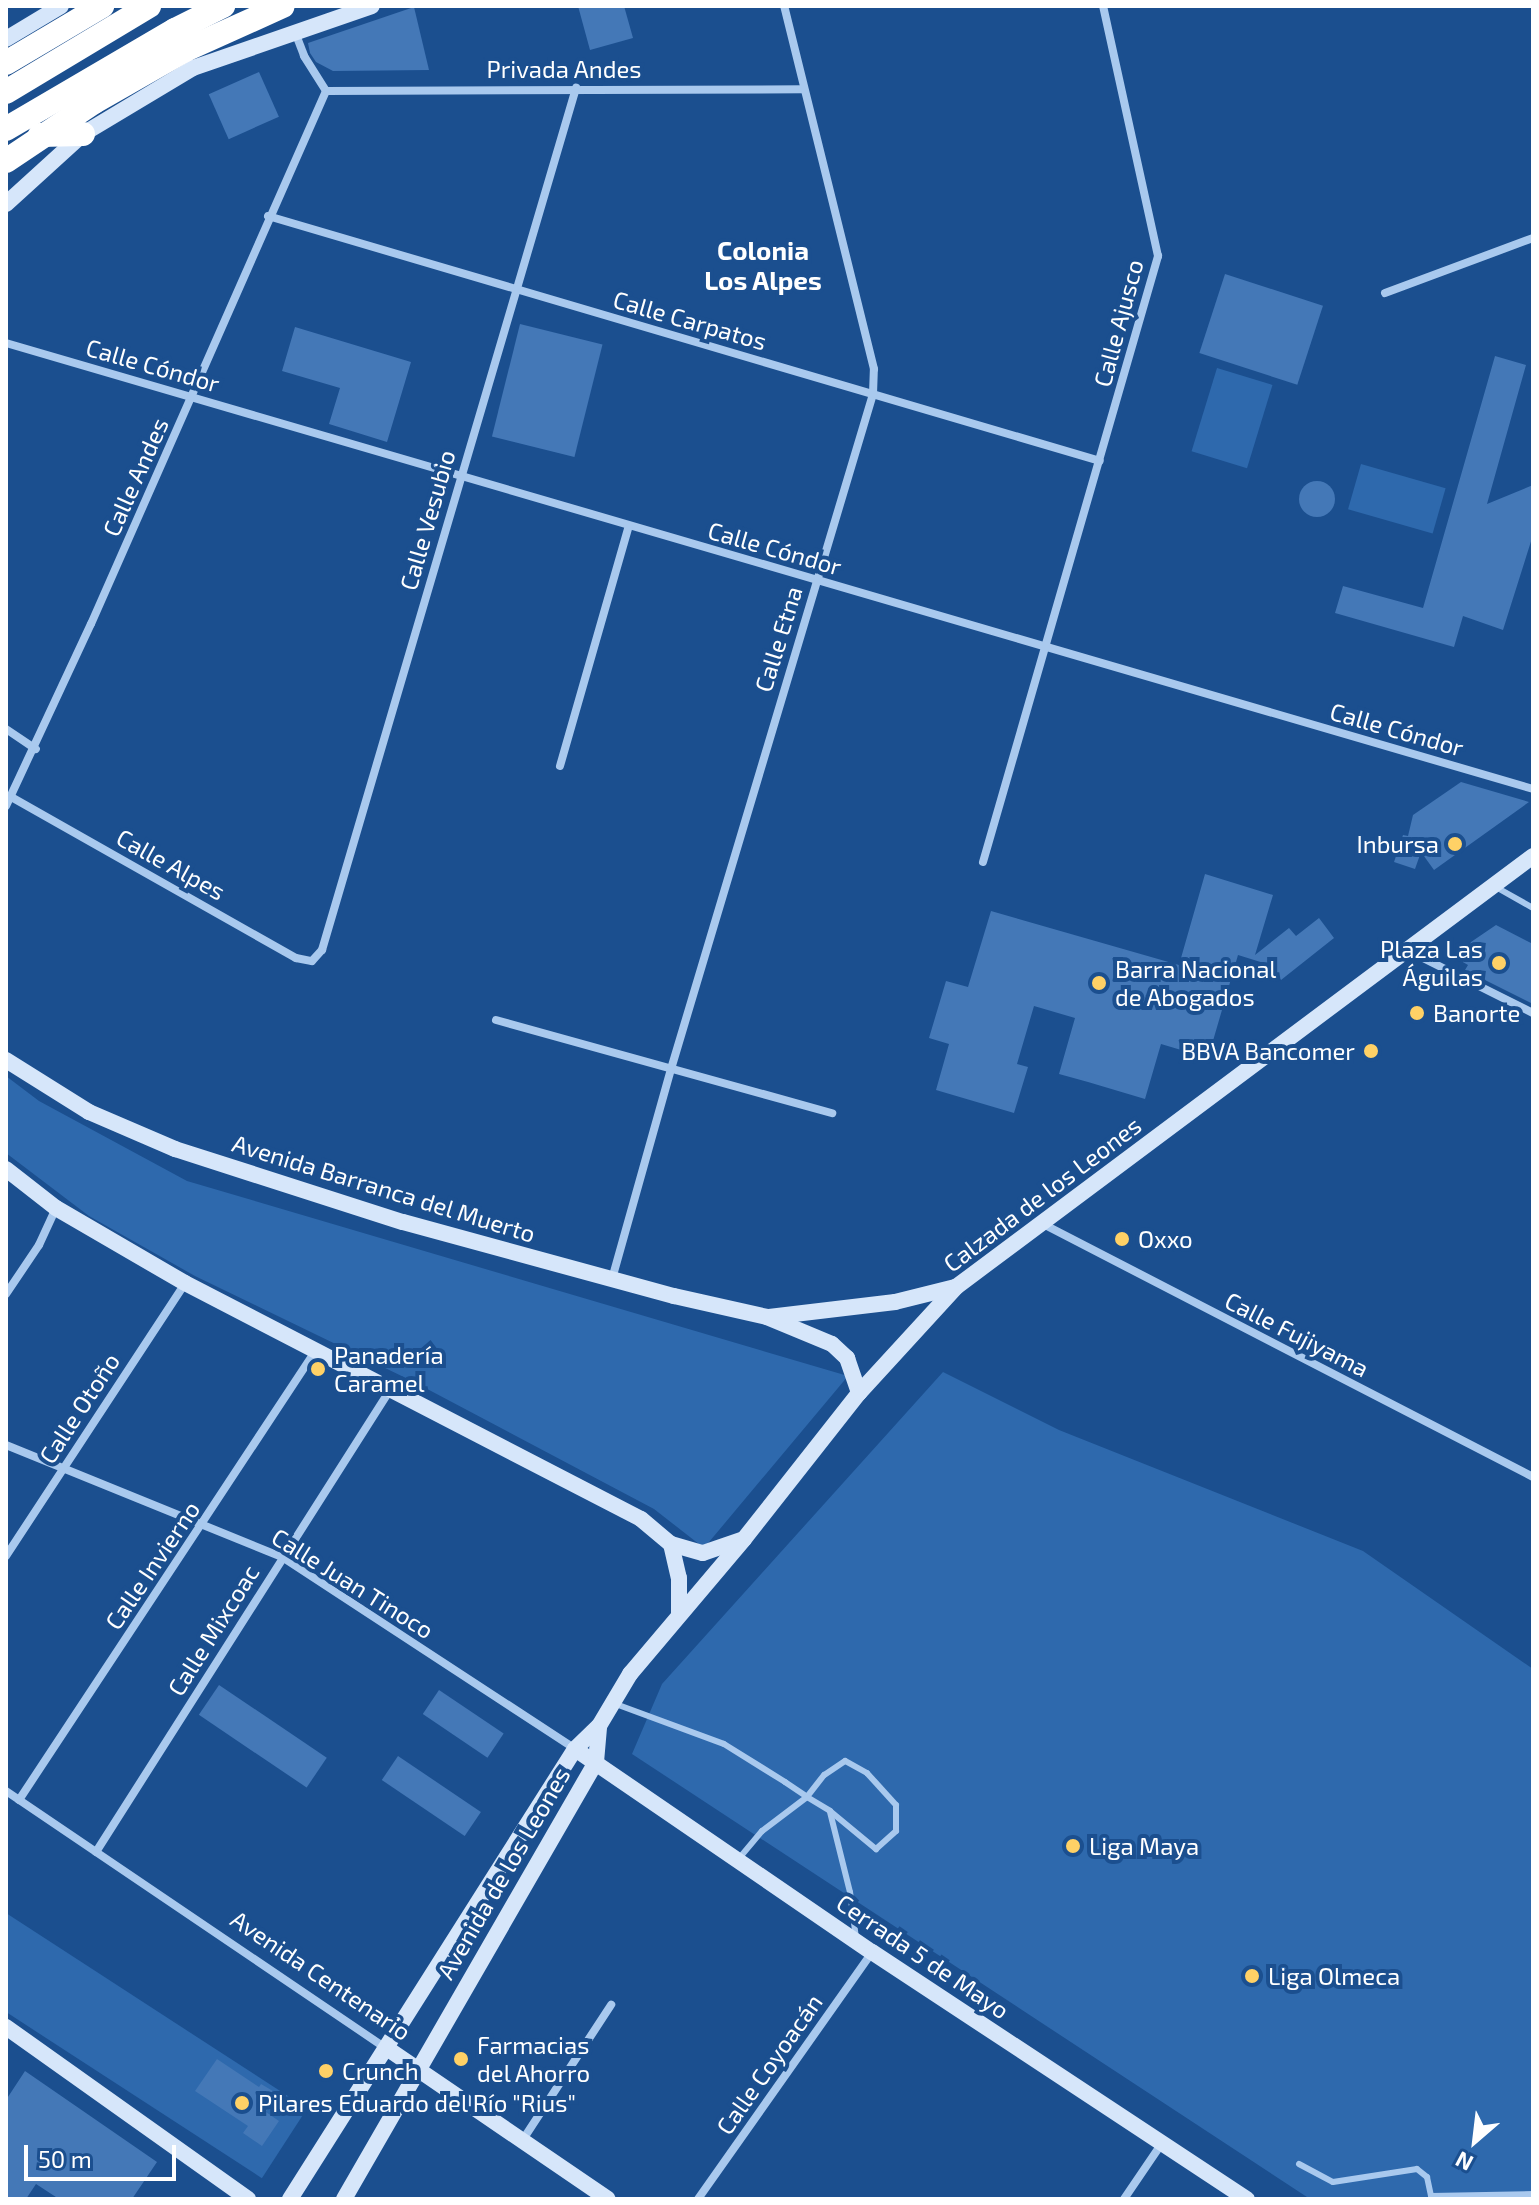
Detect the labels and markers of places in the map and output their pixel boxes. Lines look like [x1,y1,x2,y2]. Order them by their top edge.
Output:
place label: Inbursa [1356,830,1439,858]
marker: Inbursa [1446,835,1464,853]
place label: Plaza Las Águilas [1380,935,1483,991]
marker: Plaza Las Águilas [1490,954,1508,972]
place label: Barra Nacional de Abogados [1115,955,1276,1011]
marker: Barra Nacional de Abogados [1090,974,1108,992]
place label: Banorte [1433,999,1520,1027]
marker: Banorte [1408,1004,1426,1022]
place label: BBVA Bancomer [1181,1037,1355,1065]
marker: BBVA Bancomer [1362,1042,1380,1060]
place label: Oxxo [1138,1225,1193,1253]
marker: Oxxo [1113,1230,1131,1248]
place label: Panadería Caramel [334,1341,444,1397]
marker: Panadería Caramel [309,1360,327,1378]
place label: Liga Maya [1089,1832,1199,1860]
marker: Liga Maya [1064,1837,1082,1855]
place label: Liga Olmeca [1268,1962,1400,1990]
marker: Liga Olmeca [1243,1967,1261,1985]
place label: Farmacias del Ahorro [477,2031,591,2087]
marker: Farmacias del Ahorro [452,2050,470,2068]
place label: Crunch [342,2057,419,2085]
marker: Crunch [317,2062,335,2080]
place label: Pilares Eduardo del Río "Rius" [258,2089,577,2117]
marker: Pilares Eduardo del Río "Rius" [233,2094,251,2112]

